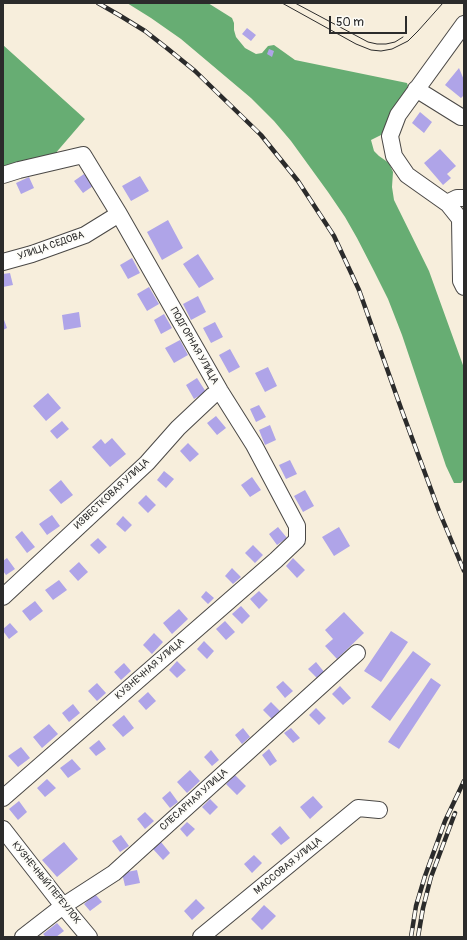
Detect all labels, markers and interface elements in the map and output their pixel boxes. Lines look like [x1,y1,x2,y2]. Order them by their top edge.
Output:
scale bar [331,8,409,34]
text: 50 m [336,15,364,30]
street label: УЛИЦА СЕДОВА [16,229,86,263]
street label: ПОДГОРНАЯ УЛИЦА [167,305,221,387]
street label: ИЗВЕСТКОВАЯ УЛИЦА [72,456,152,532]
street label: КУЗНЕЧНАЯ УЛИЦА [113,636,187,702]
street label: СЛЕСАРНАЯ УЛИЦА [158,766,230,834]
street label: МАССОВАЯ УЛИЦА [252,835,324,897]
street label: КУЗНЕЧНЫЙ ПЕРЕУЛОК [9,839,83,927]

